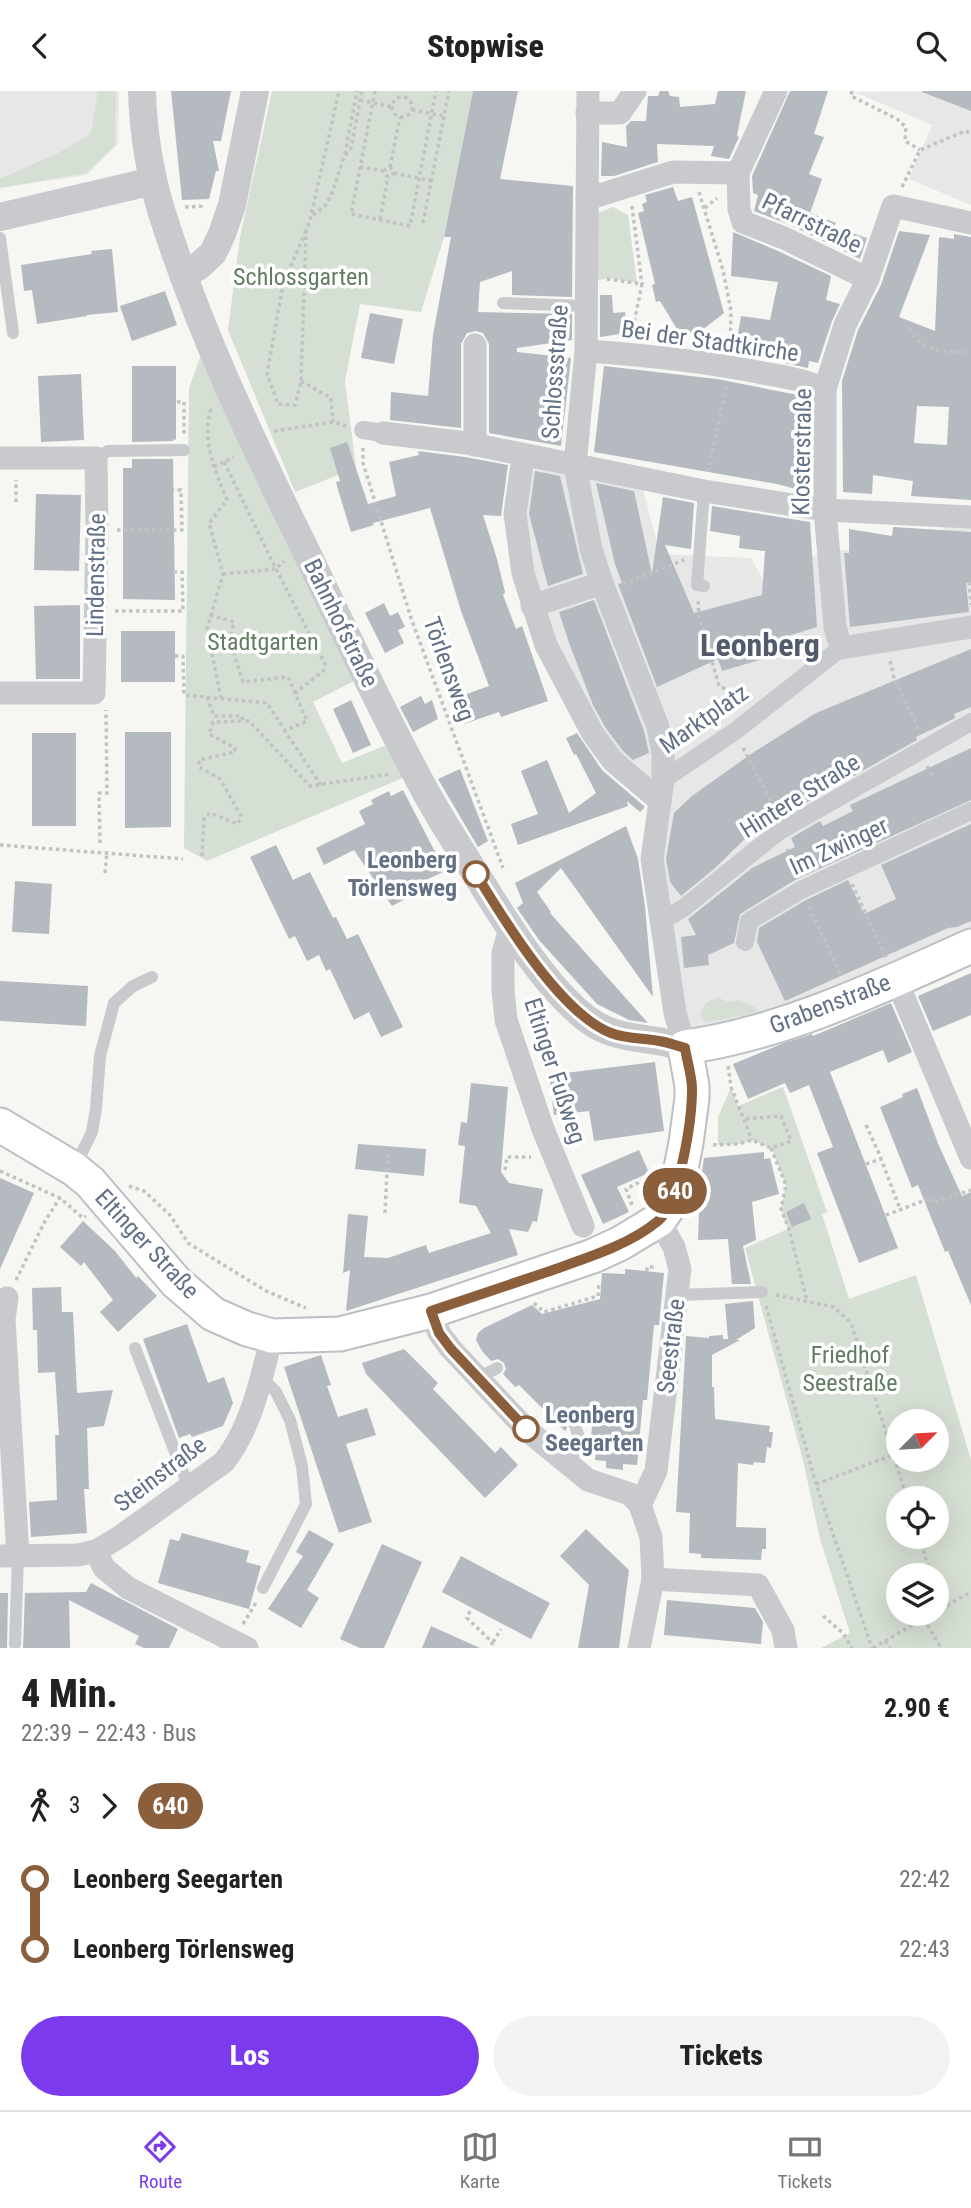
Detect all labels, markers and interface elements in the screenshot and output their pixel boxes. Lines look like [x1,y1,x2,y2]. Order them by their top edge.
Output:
icon: back [21,27,59,65]
text: Stopwise [427,27,544,65]
icon: search [912,27,950,65]
street label: Pfarrstraße [758,187,866,259]
park label: Schlossgarten [233,263,369,291]
street label: Schlossstraße [536,304,574,440]
street label: Bei der Stadtkirche [620,315,800,367]
street label: Klosterstraße [787,388,817,516]
street label: Lindenstraße [81,513,111,637]
street label: Bahnhofstraße [298,554,384,692]
street label: Törlensweg [417,613,481,725]
district label: Leonberg [700,626,820,664]
park label: Stadtgarten [207,628,319,656]
street label: Marktplatz [654,678,754,760]
street label: Hintere Straße [735,748,865,844]
street label: Im Zwinger [786,811,892,881]
place label: Leonberg Törlensweg [347,846,457,902]
marker: Leonberg Törlensweg [463,861,489,887]
street label: Grabenstraße [766,968,894,1040]
street label: Eltinger Fußweg [518,995,592,1147]
line badge: 640 [635,1168,715,1214]
text: 640 [657,1177,693,1205]
street label: Eltinger Straße [89,1184,205,1304]
street label: Seestraße [651,1297,691,1395]
park label: Friedhof Seestraße [802,1341,898,1397]
place label: Leonberg Seegarten [545,1401,644,1457]
north arrow [886,1409,948,1472]
map controls [886,1409,949,1626]
marker: Leonberg Seegarten [513,1416,539,1442]
street label: Steinstraße [108,1430,212,1518]
button: locate [886,1486,949,1549]
button: layers [886,1563,949,1626]
text: 4 Min. [21,1672,118,1716]
text: 2.90 € [884,1693,950,1723]
text: 22:39 – 22:43 · Bus [21,1720,197,1747]
icon: walk [21,1787,59,1825]
icon: forward [90,1787,128,1825]
text: 3 [69,1792,80,1819]
text: 640 [152,1792,189,1820]
text: Leonberg Seegarten [73,1864,283,1894]
text: 22:42 [899,1866,950,1893]
text: Leonberg Törlensweg [73,1934,294,1964]
text: 22:43 [899,1936,950,1963]
button: Los [21,2016,479,2096]
button: Tickets [493,2016,950,2096]
tab: Route [139,2128,182,2193]
tab: Karte [460,2128,500,2193]
tab: Tickets [778,2128,832,2193]

